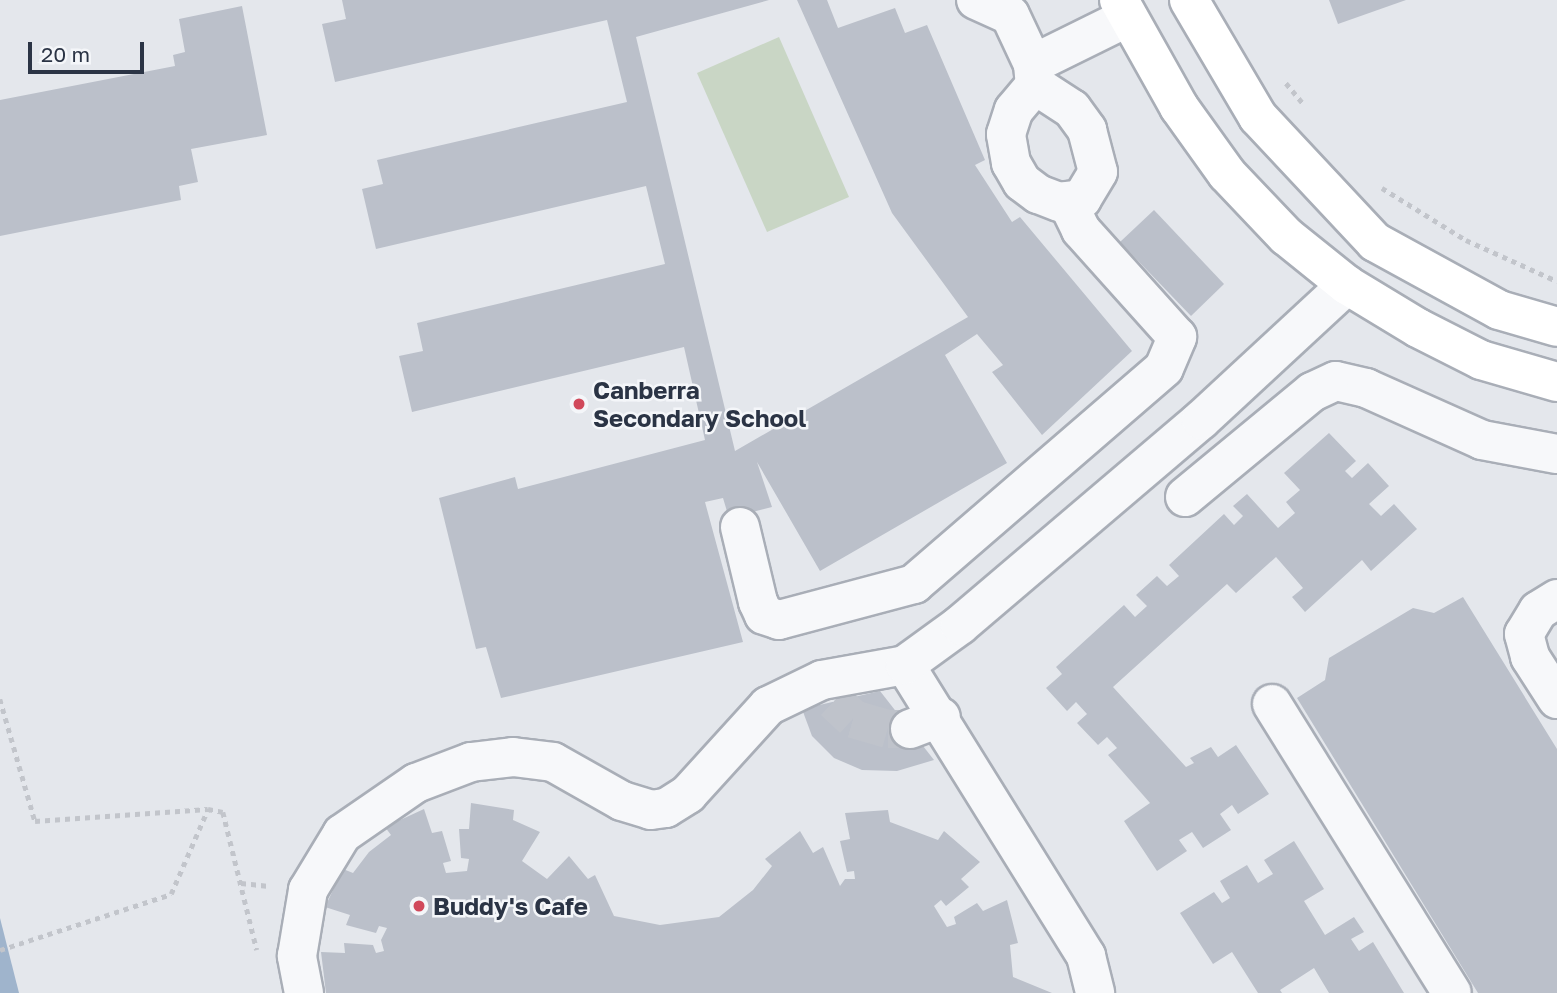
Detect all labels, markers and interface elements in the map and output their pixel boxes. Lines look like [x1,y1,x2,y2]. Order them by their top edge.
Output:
scale bar [32,28,147,72]
text: 20 m [41,41,90,67]
place label: Canberra Secondary School [593,376,806,432]
marker: Canberra Secondary School [571,396,587,412]
place label: Buddy's Cafe [433,892,588,920]
marker: Buddy's Cafe [411,898,427,914]

